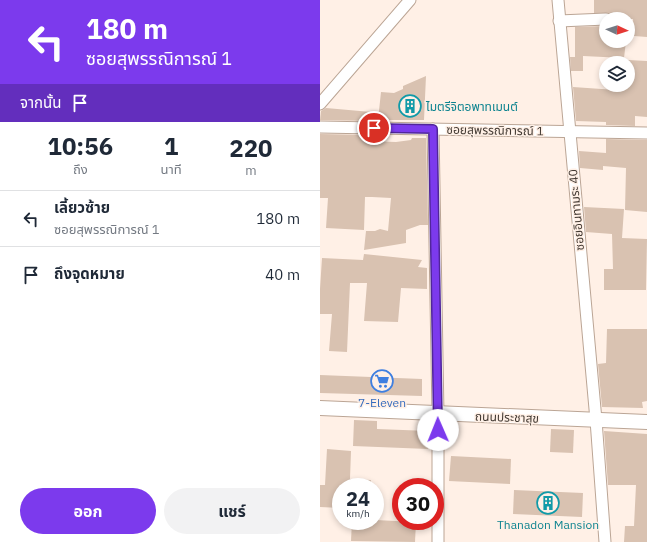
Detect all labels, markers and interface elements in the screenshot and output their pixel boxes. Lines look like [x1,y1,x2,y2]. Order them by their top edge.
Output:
text: 180 m [86,10,168,47]
north arrow [599,12,635,48]
map controls [599,12,635,92]
icon: left [20,16,72,68]
text: ซอยสุพรรณิการณ์ 1 [86,47,232,70]
button: layers [599,56,635,92]
icon: arrive [69,92,91,114]
text: จากนั้น [20,93,61,112]
building icon: ไมตรีจิตอพาทเมนต์ [397,93,423,119]
place label: ไมตรีจิตอพาทเมนต์ [425,99,518,114]
pin [357,111,391,145]
icon: arrive [363,117,385,139]
street label: ซอยสุพรรณิการณ์ 1 [446,122,544,138]
text: 10:56 [48,130,113,162]
text: 1 [164,130,178,162]
text: 220 [229,132,272,164]
text: ถึง [73,161,88,178]
text: นาที [161,161,182,178]
text: m [245,162,257,179]
street label: ซอยอินทามระ 40 [565,169,587,251]
text: เลี้ยวซ้าย [54,198,110,217]
icon: left [20,208,42,230]
text: 180 m [256,209,300,228]
text: ซอยสุพรรณิการณ์ 1 [54,221,160,238]
icon: arrive [20,264,42,286]
text: ถึงจุดหมาย [54,264,125,283]
text: 40 m [265,265,300,284]
supermarket icon: 7-Eleven [369,368,395,394]
place label: 7-Eleven [358,395,406,410]
street label: ถนนประชาสุข [475,408,539,426]
position arrow [417,409,459,451]
speed limit sign: 30 [392,478,444,530]
text: 24 [346,485,370,512]
button: ออก [20,488,156,534]
button: แชร์ [164,488,300,534]
building icon: Thanadon Mansion [535,490,561,516]
text: km/h [346,507,370,520]
place label: Thanadon Mansion [497,517,599,532]

